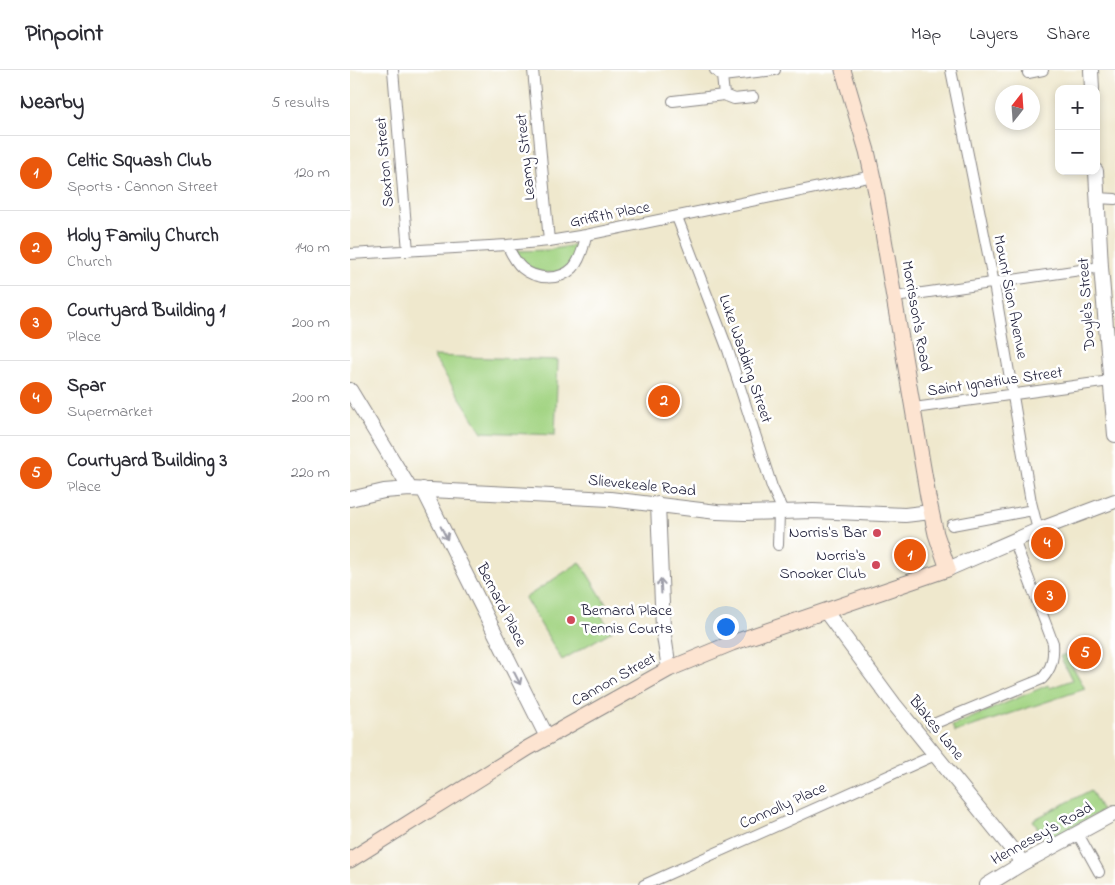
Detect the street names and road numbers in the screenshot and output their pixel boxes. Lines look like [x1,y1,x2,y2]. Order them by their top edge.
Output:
street label: Leamy Street [509,112,543,202]
street label: Sexton Street [369,115,401,208]
street label: Griffith Place [568,195,653,235]
street label: Mount Sion Avenue [986,233,1034,362]
street label: Doyle's Street [1072,256,1102,352]
street label: Morrisson's Road [894,259,938,373]
street label: Luke Wadding Street [712,291,778,427]
street label: Saint Ignatius Street [926,361,1065,403]
street label: Slievekeale Road [587,468,697,504]
street label: Bernard Place [469,558,533,652]
street label: Cannon Street [567,646,661,713]
street label: Blakes Lane [902,690,970,766]
street label: Connolly Place [736,776,831,836]
street label: Hennessy's Road [987,796,1097,872]

